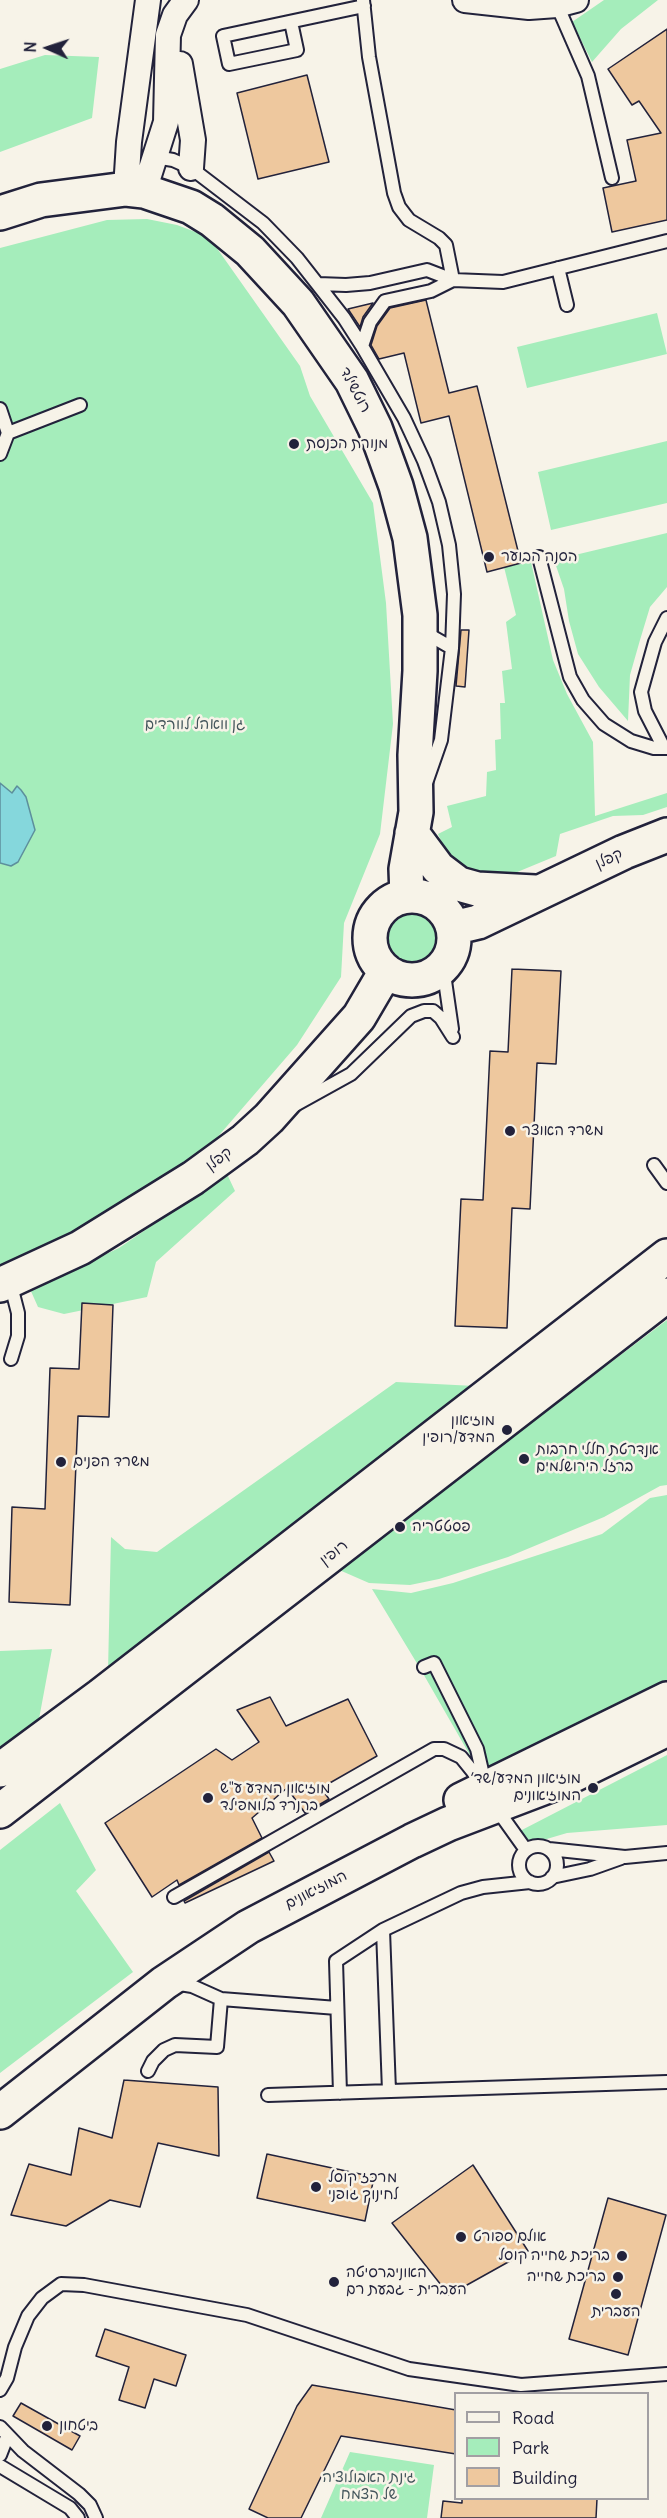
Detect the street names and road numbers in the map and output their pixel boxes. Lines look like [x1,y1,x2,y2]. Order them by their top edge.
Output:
street label: רוטשילד [336,364,374,416]
street label: קפלן [592,845,626,873]
street label: קפלן [202,1143,236,1175]
street label: רופין [316,1537,352,1569]
street label: המוזיאונים [282,1867,350,1913]

